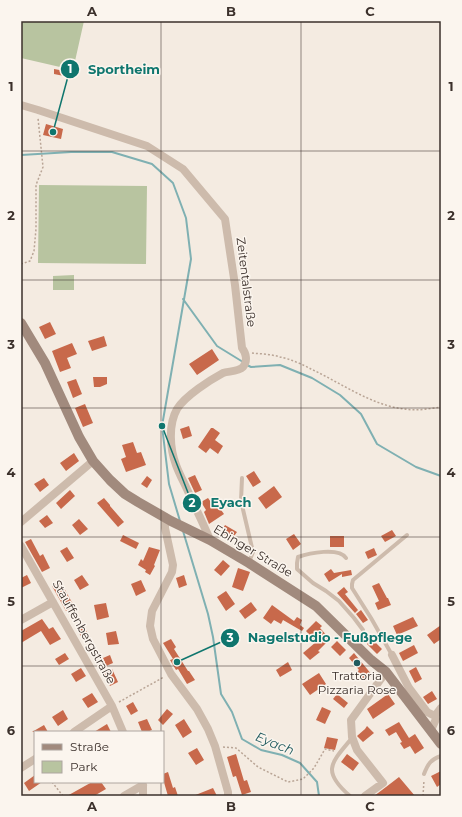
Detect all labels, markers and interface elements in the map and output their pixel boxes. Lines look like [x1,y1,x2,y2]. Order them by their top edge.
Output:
text: A [86,3,98,19]
text: B [226,3,236,19]
text: C [365,3,375,19]
callout: Sportheim [60,57,168,82]
text: 1 [68,61,72,76]
text: Sportheim [88,61,160,77]
text: 1 [8,78,14,94]
text: 1 [448,78,454,94]
text: 2 [7,207,15,223]
text: 2 [447,207,455,223]
street label: Zeitentalstraße [234,236,259,328]
text: 3 [6,336,15,352]
text: 3 [446,336,455,352]
text: 4 [7,464,16,480]
text: 4 [447,464,456,480]
callout: Eyach [182,490,259,515]
text: Eyach [211,494,251,510]
text: 2 [188,495,196,510]
street label: Ebinger Straße [211,521,296,580]
street label: Stauffenbergstraße [50,577,119,686]
text: 5 [7,593,15,609]
text: 5 [447,593,455,609]
callout: Nagelstudio - Fußpflege [220,625,420,650]
text: Nagelstudio - Fußpflege [248,629,412,645]
text: 3 [225,630,234,645]
marker: Trattoria Pizzaria Rose [352,658,362,668]
place label: Trattoria Pizzaria Rose [318,668,396,697]
text: 6 [7,722,16,738]
text: 6 [447,722,456,738]
water label: Eyach [253,728,297,758]
legend [34,731,164,783]
text: Straße [70,739,109,754]
text: Park [70,759,98,774]
text: A [86,798,98,814]
text: B [226,798,236,814]
text: C [365,798,375,814]

